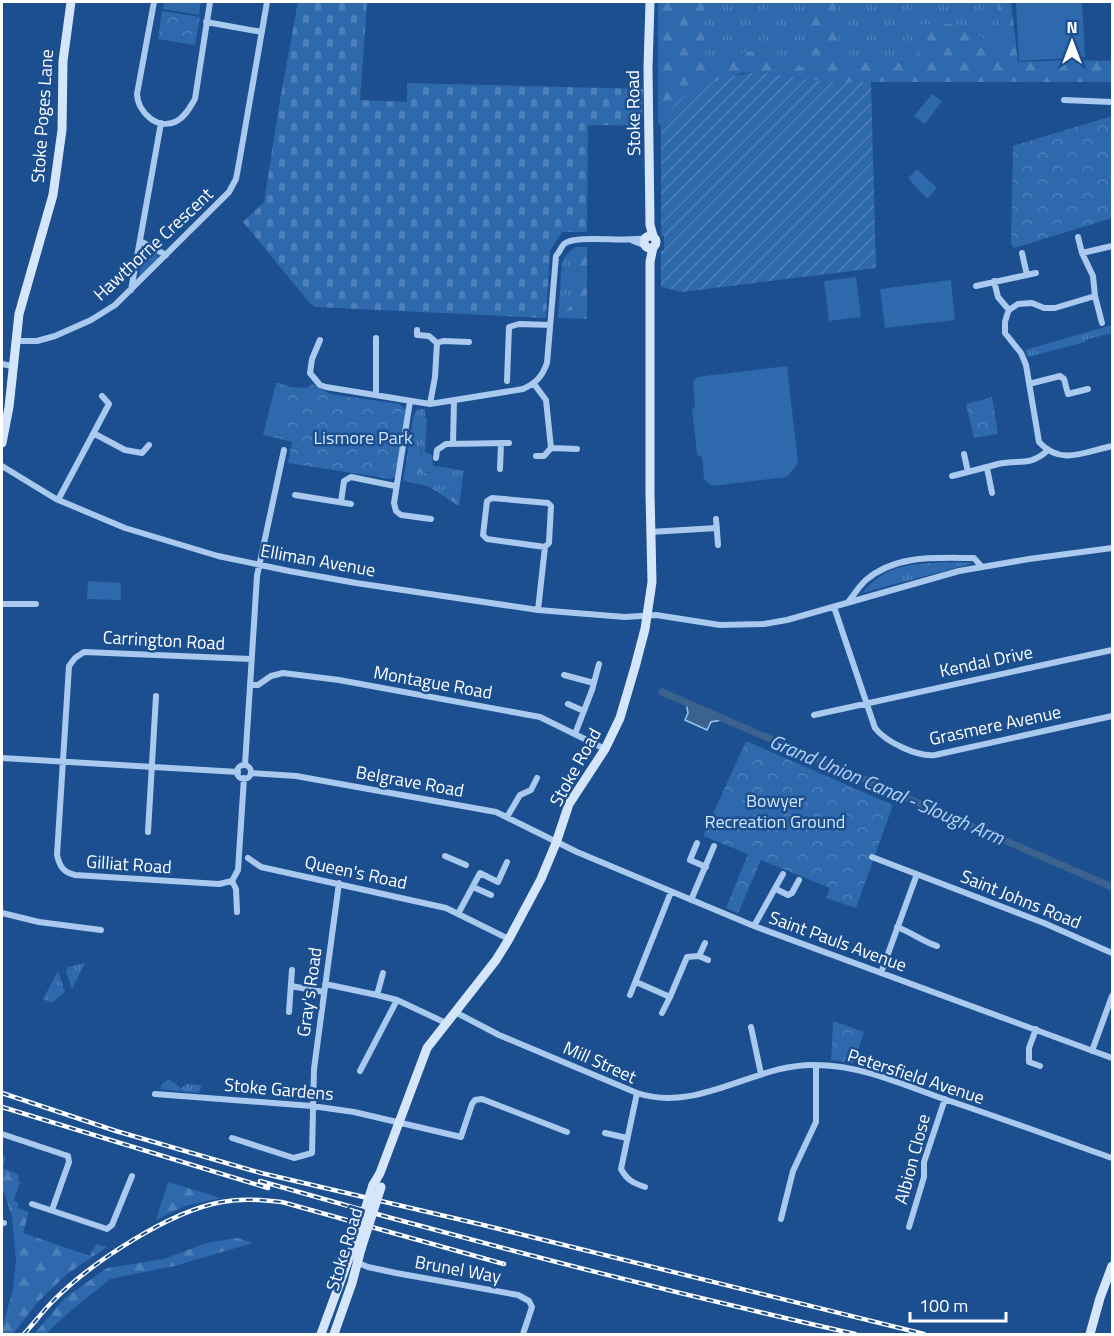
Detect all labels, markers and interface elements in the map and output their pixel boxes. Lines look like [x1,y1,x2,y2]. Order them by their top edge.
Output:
north arrow [1042,12,1102,72]
text: N [1066,15,1078,39]
street label: Stoke Poges Lane [24,48,60,184]
street label: Stoke Road [619,70,647,156]
street label: Hawthorne Crescent [87,181,219,307]
park label: Lismore Park [313,424,413,451]
street label: Elliman Avenue [258,537,378,583]
street label: Carrington Road [102,623,226,657]
street label: Kendal Drive [937,638,1035,684]
street label: Montague Road [371,658,495,706]
street label: Grasmere Avenue [927,698,1063,752]
street label: Stoke Road [542,723,608,811]
water label: Grand Union Canal - Slough Arm [765,725,1010,853]
street label: Belgrave Road [354,758,466,804]
park label: Bowyer Recreation Ground [705,787,845,835]
street label: Gilliat Road [85,848,173,880]
street label: Queen's Road [302,848,410,896]
street label: Saint Johns Road [957,863,1085,935]
street label: Saint Pauls Avenue [765,904,911,978]
street label: Gray's Road [289,946,329,1038]
street label: Mill Street [559,1034,642,1090]
street label: Petersfield Avenue [844,1041,988,1111]
street label: Stoke Gardens [223,1071,335,1107]
street label: Albion Close [887,1111,937,1207]
street label: Stoke Road [319,1204,369,1294]
street label: Brunel Way [413,1248,504,1290]
scale bar [910,1285,1006,1323]
text: 100 m [919,1292,968,1319]

